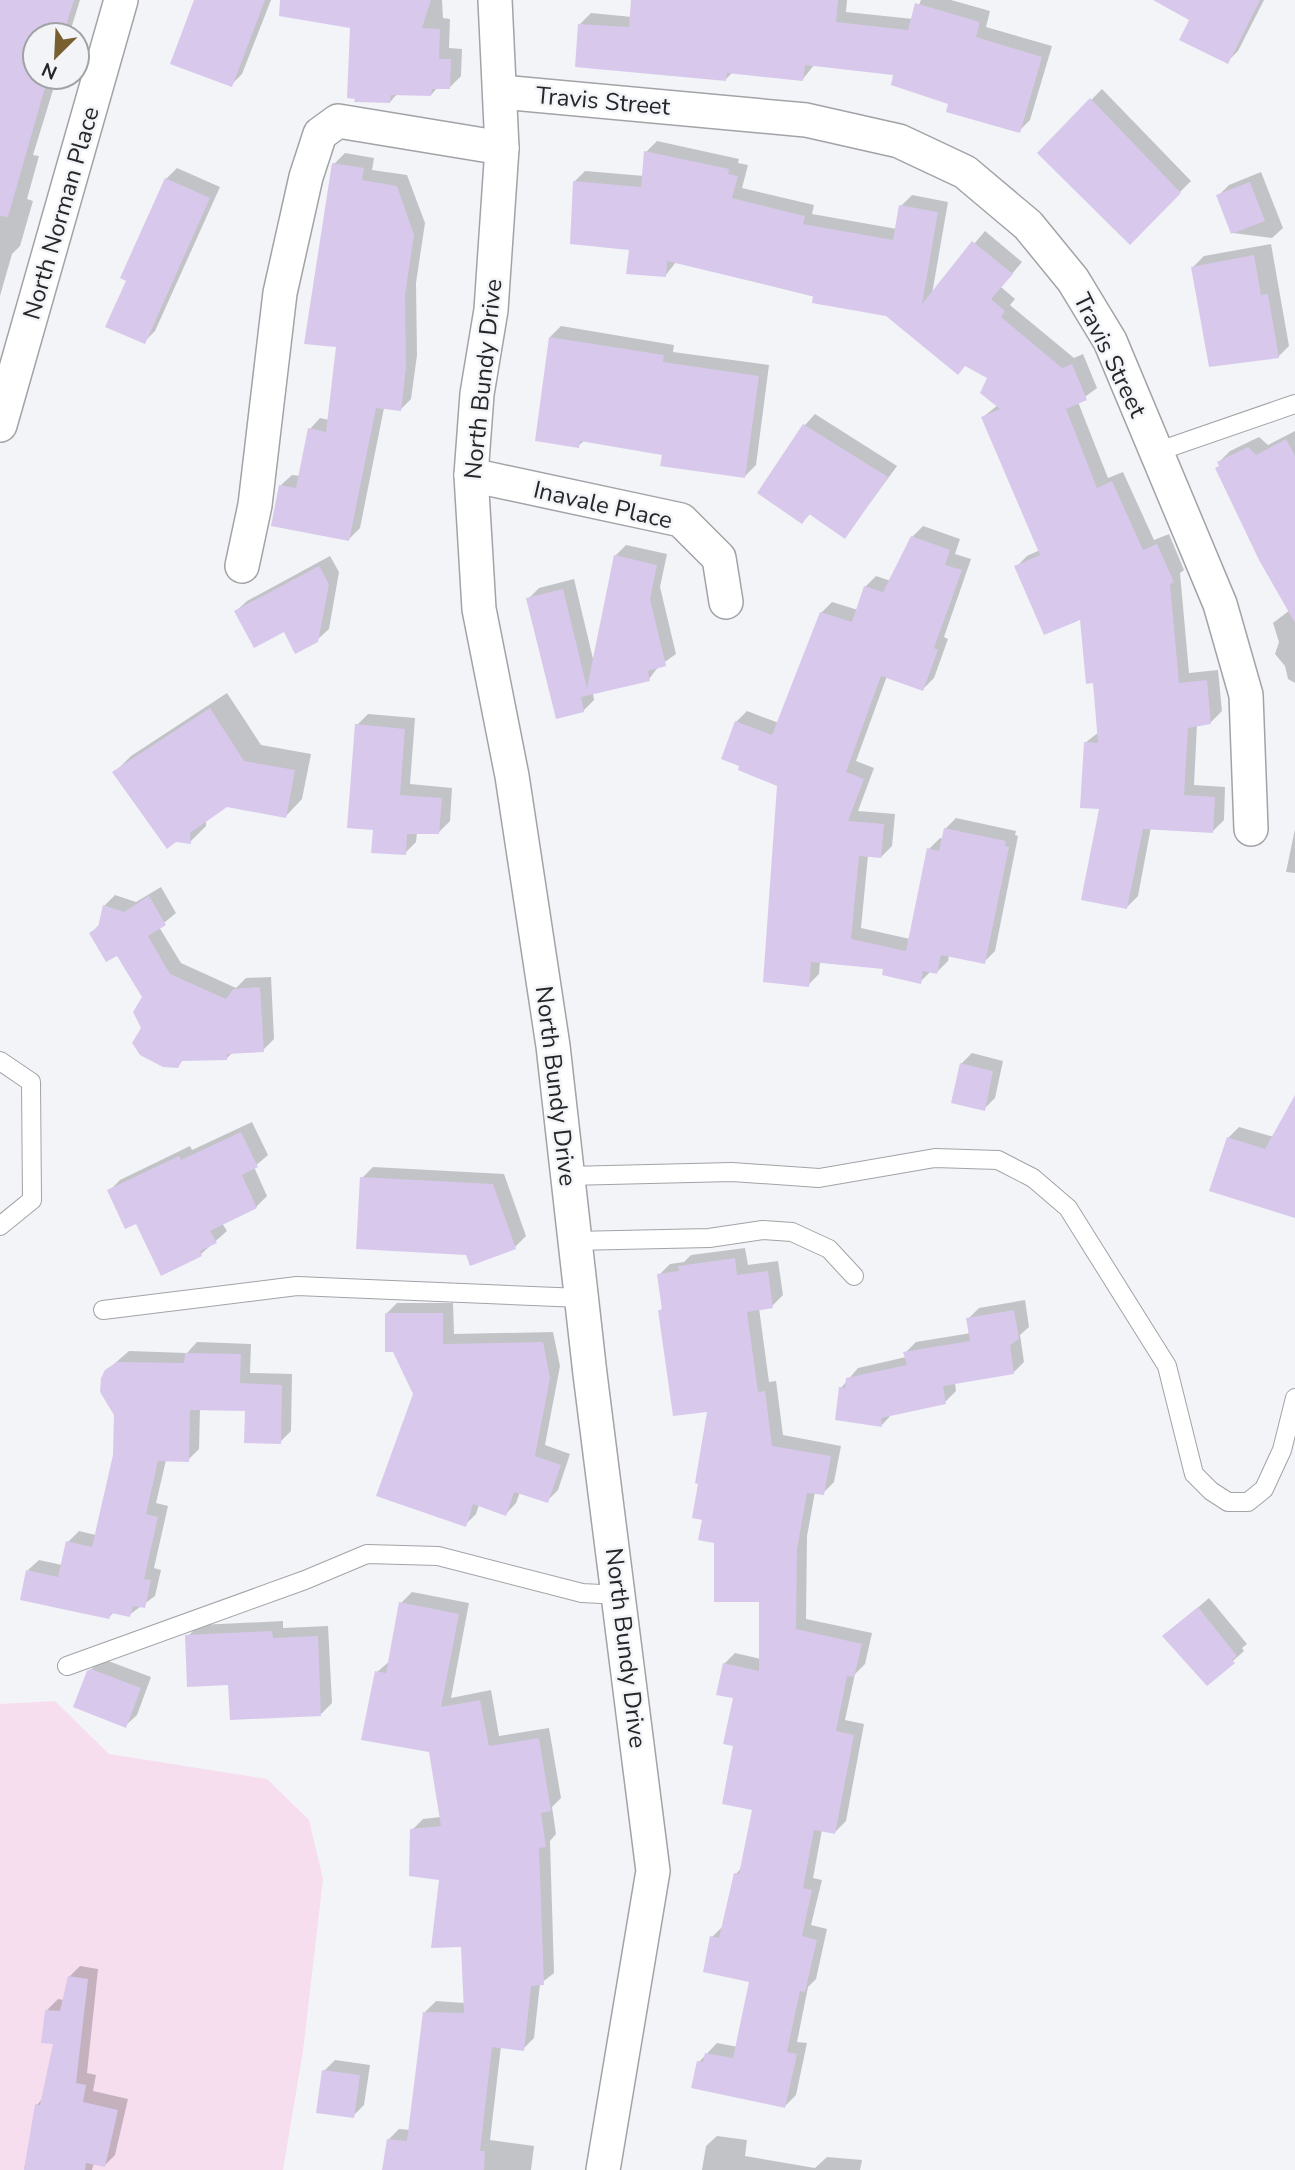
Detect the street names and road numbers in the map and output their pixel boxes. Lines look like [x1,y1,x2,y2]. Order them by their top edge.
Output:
street label: Travis Street [534,79,672,123]
street label: North Norman Place [15,103,107,323]
street label: North Bundy Drive [457,277,509,481]
street label: Travis Street [1066,287,1154,423]
street label: Inavale Place [530,473,676,537]
street label: North Bundy Drive [528,984,584,1188]
street label: North Bundy Drive [598,1546,654,1750]

